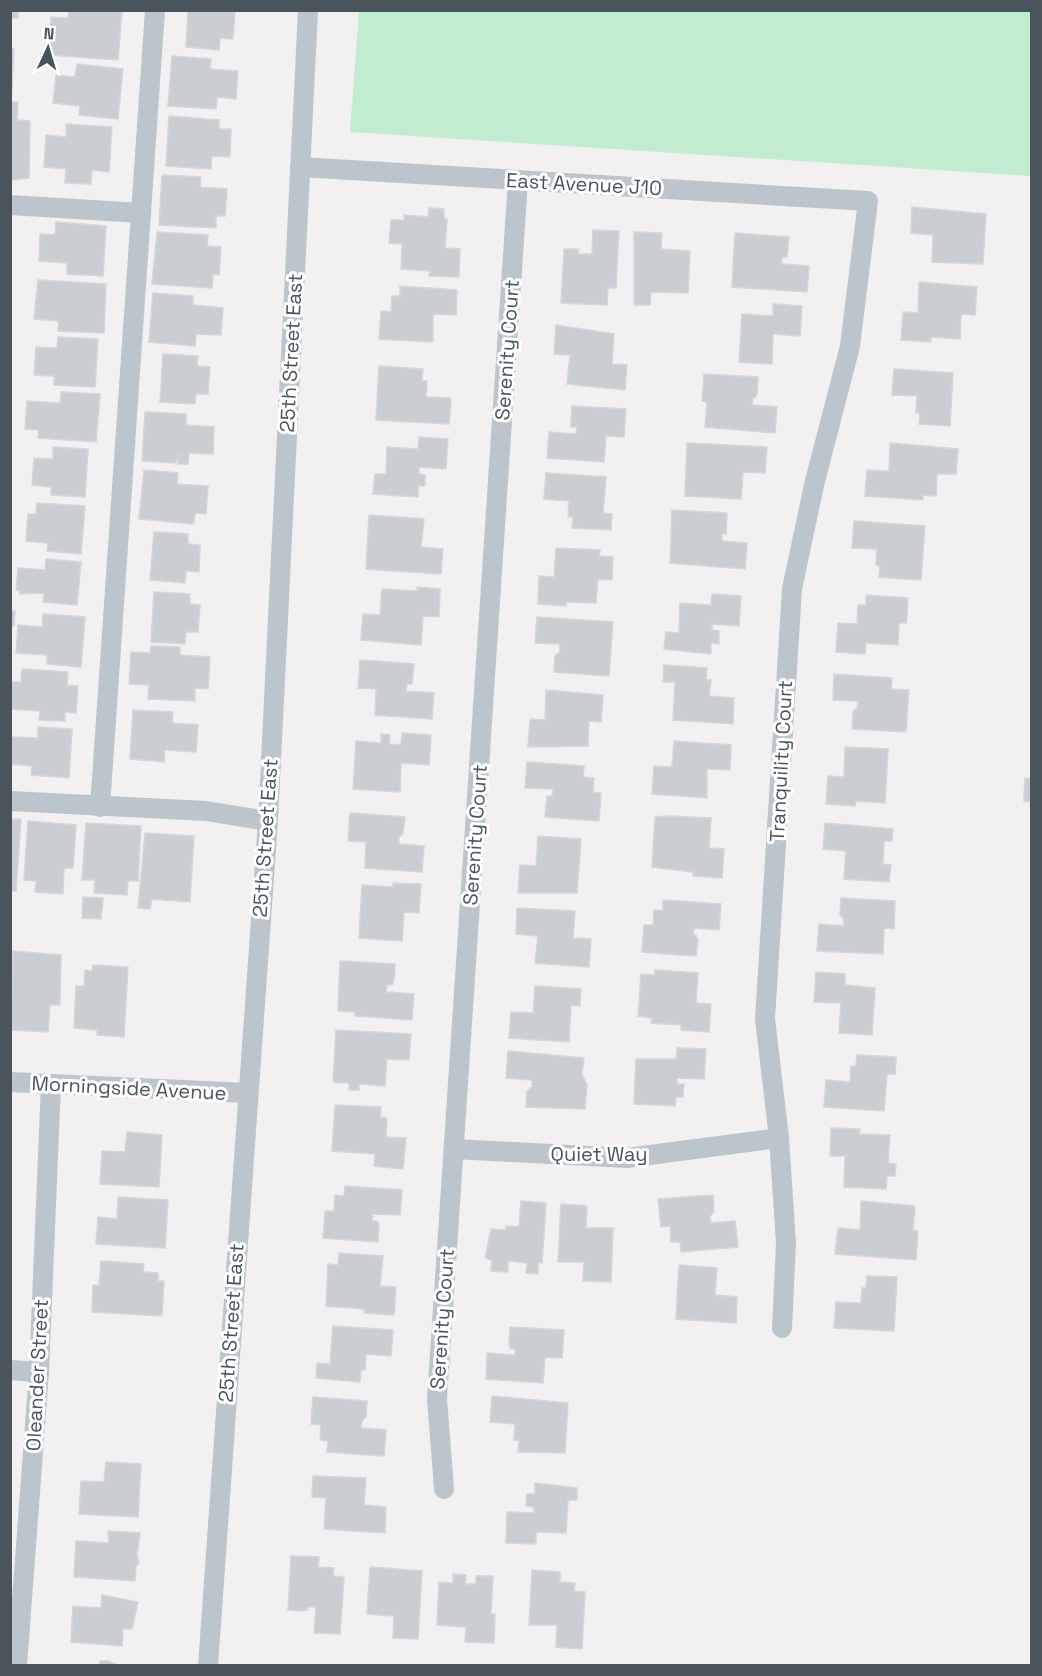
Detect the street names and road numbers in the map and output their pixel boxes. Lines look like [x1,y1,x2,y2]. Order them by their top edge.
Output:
street label: East Avenue J10 [505,167,663,201]
street label: 25th Street East [274,273,308,433]
street label: Serenity Court [489,279,525,421]
street label: Tranquility Court [764,680,798,842]
street label: 25th Street East [246,758,284,918]
street label: Serenity Court [457,764,493,906]
street label: Morningside Avenue [31,1070,227,1106]
street label: Quiet Way [551,1141,647,1167]
street label: 25th Street East [212,1243,250,1403]
street label: Serenity Court [424,1248,460,1390]
street label: Oleander Street [20,1298,54,1452]

